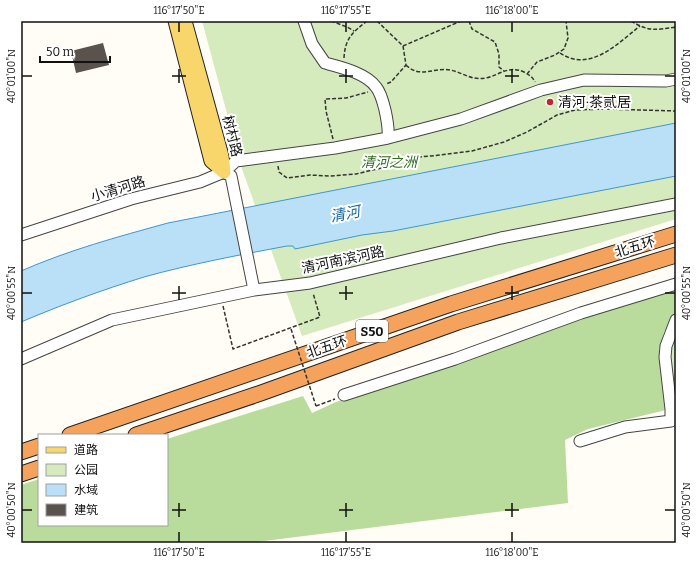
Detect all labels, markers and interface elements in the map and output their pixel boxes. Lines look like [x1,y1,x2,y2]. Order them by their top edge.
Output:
text: 116°17'50"E [153,5,205,17]
text: 116°17'55"E [321,5,371,17]
text: 116°18'00"E [485,5,539,17]
scale bar [40,38,110,64]
text: 50 m [46,45,75,59]
text: 40°01'00"N [6,49,18,103]
text: 40°01'00"N [681,49,693,103]
place label: 清河·茶贰居 [558,94,631,111]
marker: 清河·茶贰居 [545,97,555,107]
street label: 树村路 [219,114,245,158]
park label: 清河之洲 [361,154,419,171]
street label: 小清河路 [89,173,147,205]
water label: 清河 [329,202,364,226]
street label: 北五环 [612,233,658,261]
street label: 清河南滨河路 [300,243,386,277]
text: 40°00'55"N [6,266,18,320]
text: 40°00'55"N [681,266,693,320]
road number: S50 [356,320,388,342]
street label: 北五环 [304,332,350,362]
legend [38,434,168,526]
text: 道路 [74,443,98,457]
text: 公园 [74,463,98,477]
text: 40°00'50"N [6,482,18,538]
text: 40°00'50"N [681,482,693,538]
text: 水域 [74,483,98,497]
text: 建筑 [74,503,98,517]
text: 116°17'50"E [153,547,205,559]
text: 116°17'55"E [321,547,371,559]
text: 116°18'00"E [485,547,539,559]

